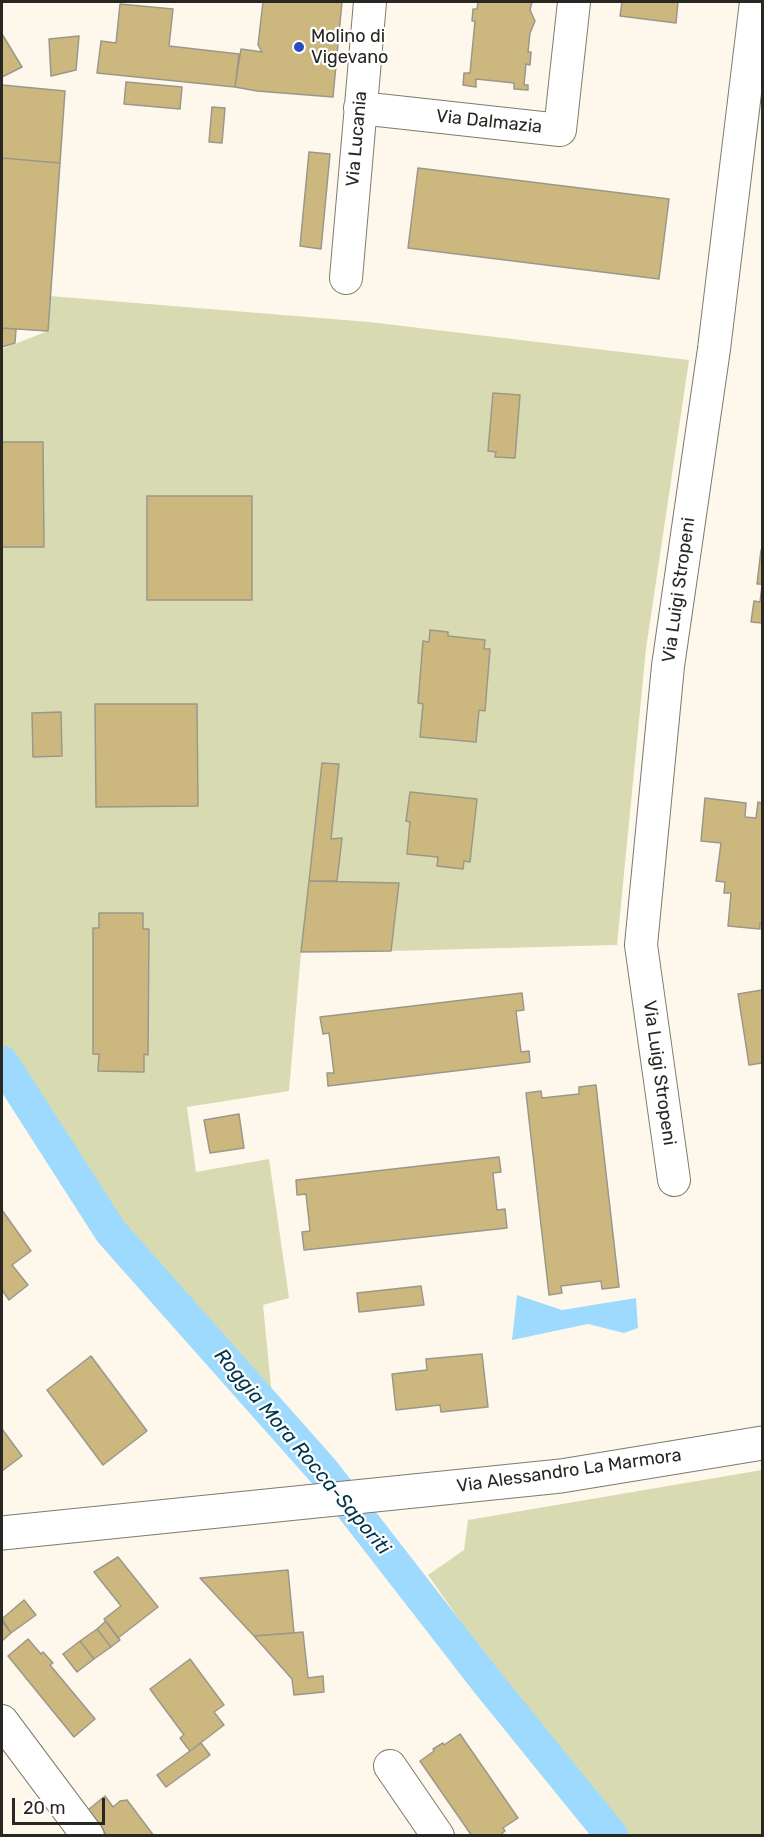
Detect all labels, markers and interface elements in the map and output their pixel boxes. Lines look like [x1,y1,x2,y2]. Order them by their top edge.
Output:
place label: Molino di Vigevano [311,26,388,68]
marker: Molino di Vigevano [292,40,306,54]
street label: Via Lucania [342,90,372,188]
street label: Via Dalmazia [435,106,543,138]
street label: Via Luigi Stropeni [658,516,700,664]
street label: Via Luigi Stropeni [638,999,680,1147]
water label: Roggia Mora Rocca-Saporiti [209,1344,395,1560]
street label: Via Alessandro La Marmora [455,1445,683,1497]
scale bar [15,1786,108,1824]
text: 20 m [23,1797,65,1819]

